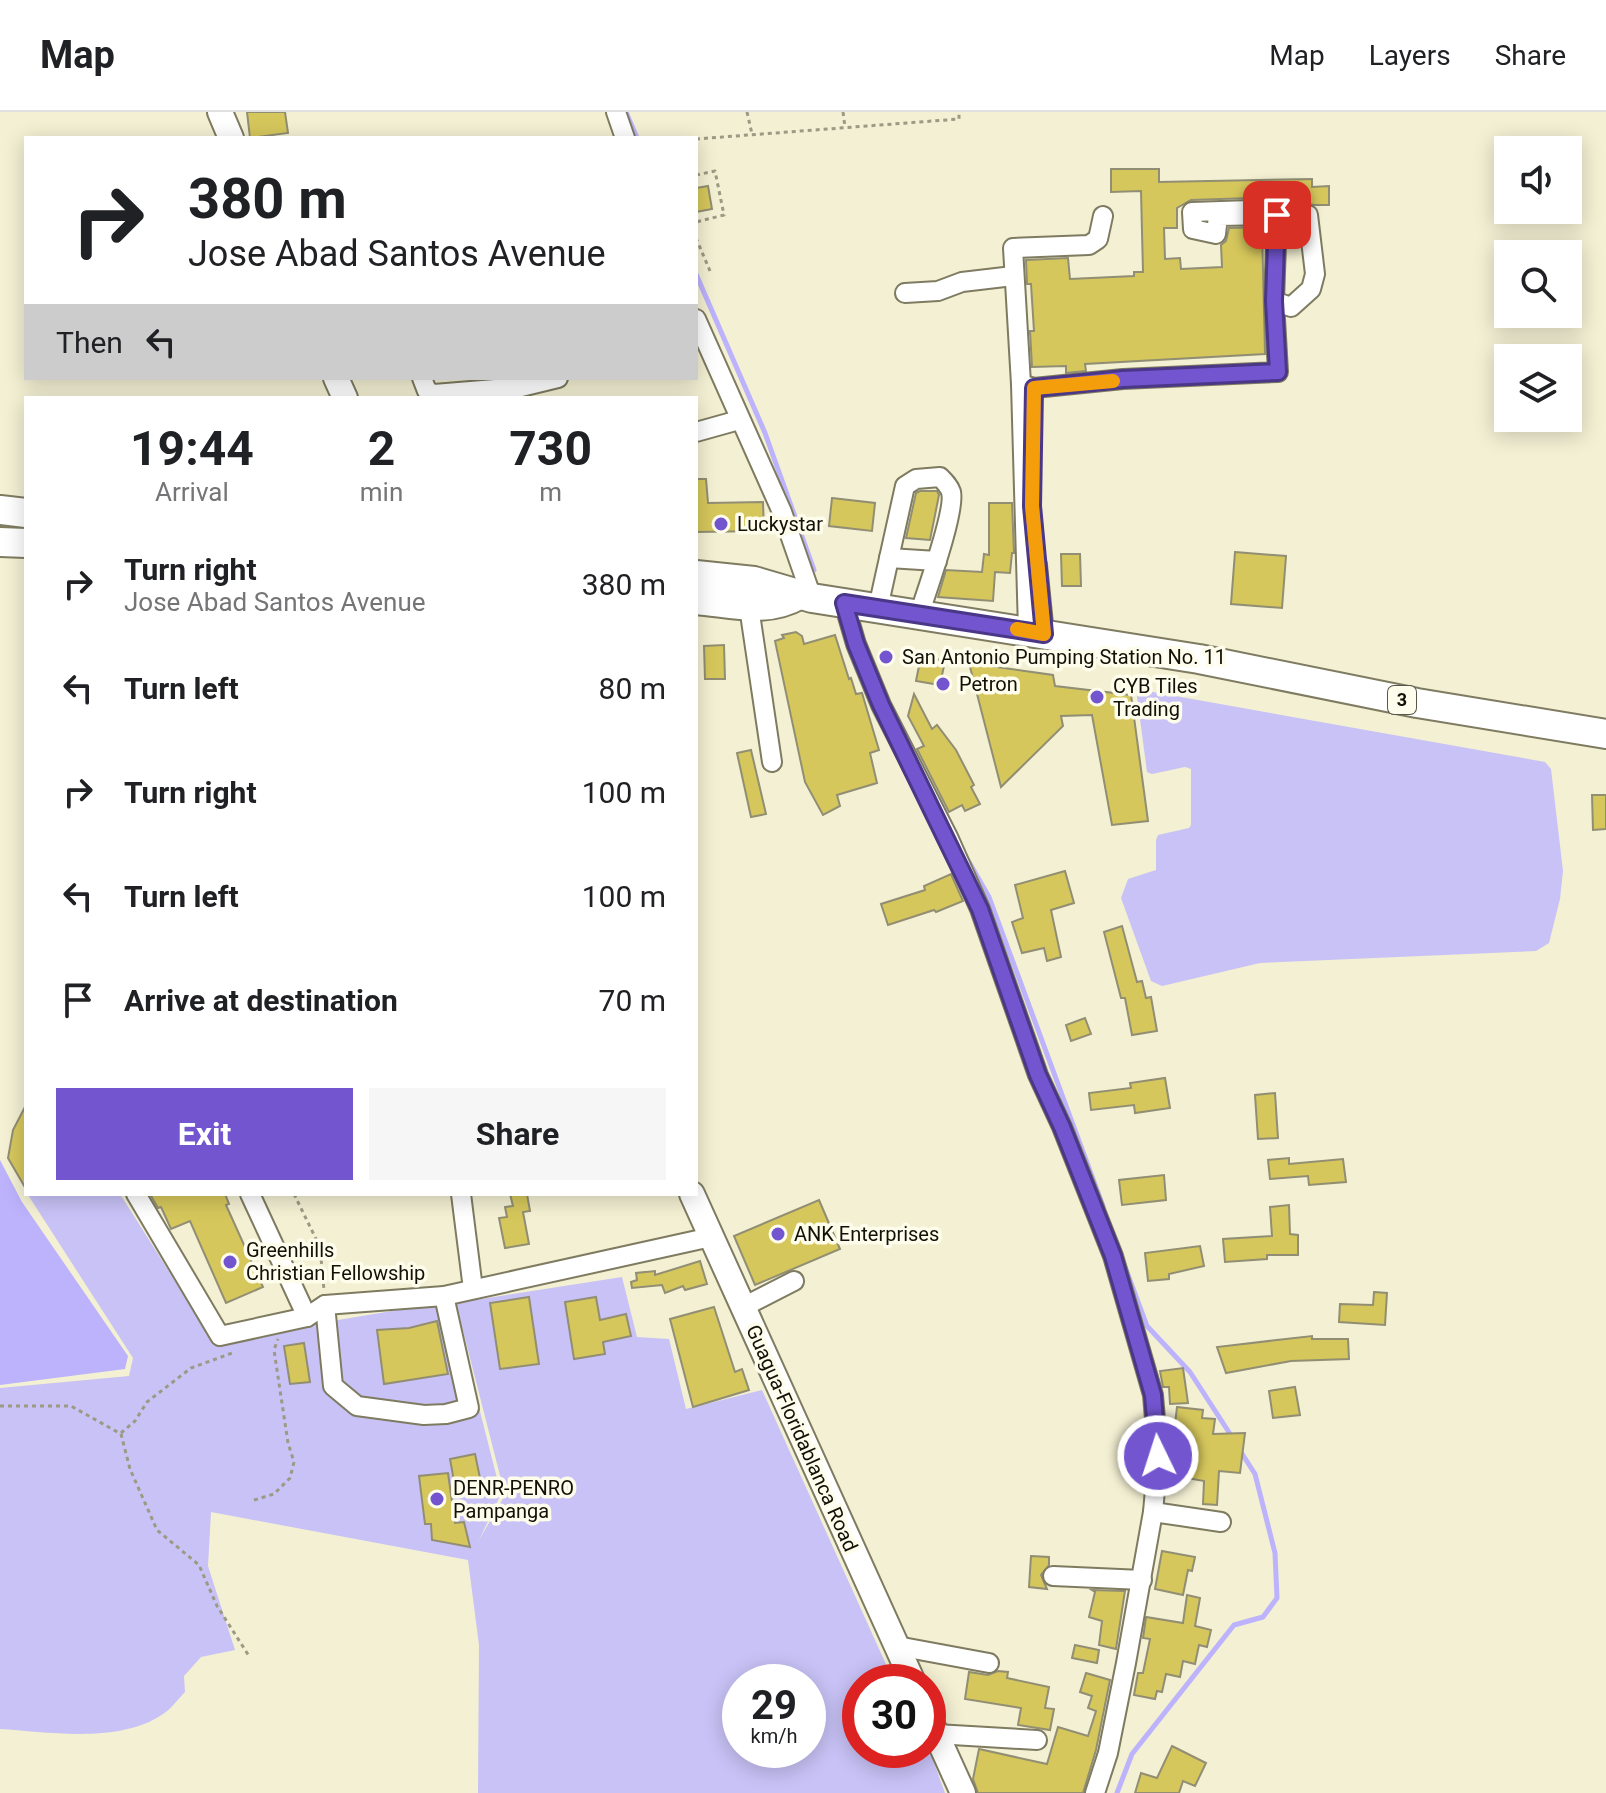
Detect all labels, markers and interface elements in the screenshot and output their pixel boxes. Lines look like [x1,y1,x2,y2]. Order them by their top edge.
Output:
text: Map [40,33,115,77]
text: Map [1269,39,1325,72]
text: Layers [1369,39,1451,72]
text: Share [1495,39,1566,72]
map controls [1494,136,1582,432]
button: sound [1494,136,1582,224]
text: 380 m [188,166,347,232]
icon: right [56,168,160,272]
pin [1243,181,1311,249]
icon: arrive [1255,193,1299,237]
text: Jose Abad Santos Avenue [188,233,606,275]
button: search [1494,240,1582,328]
icon: left [139,320,183,364]
text: Then [56,325,123,360]
button: layers [1494,344,1582,432]
text: 19:44 [130,420,254,477]
text: 2 [368,420,395,477]
text: 730 [509,420,592,477]
text: Arrival [155,477,229,507]
text: min [360,477,403,507]
text: m [539,477,562,507]
place label: Luckystar [737,512,823,536]
marker: Luckystar [712,515,730,533]
text: Turn right [124,552,257,587]
icon: right [56,562,100,606]
text: 380 m [582,567,666,602]
text: Jose Abad Santos Avenue [124,587,426,617]
place label: San Antonio Pumping Station No. 11 [902,645,1226,669]
marker: San Antonio Pumping Station No. 11 [877,648,895,666]
icon: left [56,666,100,710]
text: Turn left [124,671,239,706]
text: 80 m [599,671,666,706]
place label: Petron [959,672,1018,696]
place label: CYB Tiles Trading [1113,674,1198,721]
marker: Petron [934,675,952,693]
road number: 3 [1388,686,1416,714]
marker: CYB Tiles Trading [1088,688,1106,706]
icon: right [56,770,100,814]
text: Turn right [124,775,257,810]
text: 100 m [582,775,666,810]
icon: left [56,874,100,918]
text: Turn left [124,879,239,914]
text: 100 m [582,879,666,914]
icon: arrive [56,978,100,1022]
text: Arrive at destination [124,983,398,1018]
text: 70 m [599,983,666,1018]
button: Exit [56,1088,353,1180]
button: Share [369,1088,666,1180]
place label: ANK Enterprises [794,1222,939,1246]
marker: ANK Enterprises [769,1225,787,1243]
place label: Greenhills Christian Fellowship [246,1238,425,1285]
marker: Greenhills Christian Fellowship [221,1253,239,1271]
street label: Guagua-Floridablanca Road [741,1321,863,1555]
position arrow [1116,1414,1200,1498]
place label: DENR-PENRO Pampanga [453,1476,574,1523]
marker: DENR-PENRO Pampanga [428,1490,446,1508]
speed limit sign: 30 [842,1664,946,1768]
text: 29 [751,1682,797,1729]
text: km/h [751,1724,797,1748]

